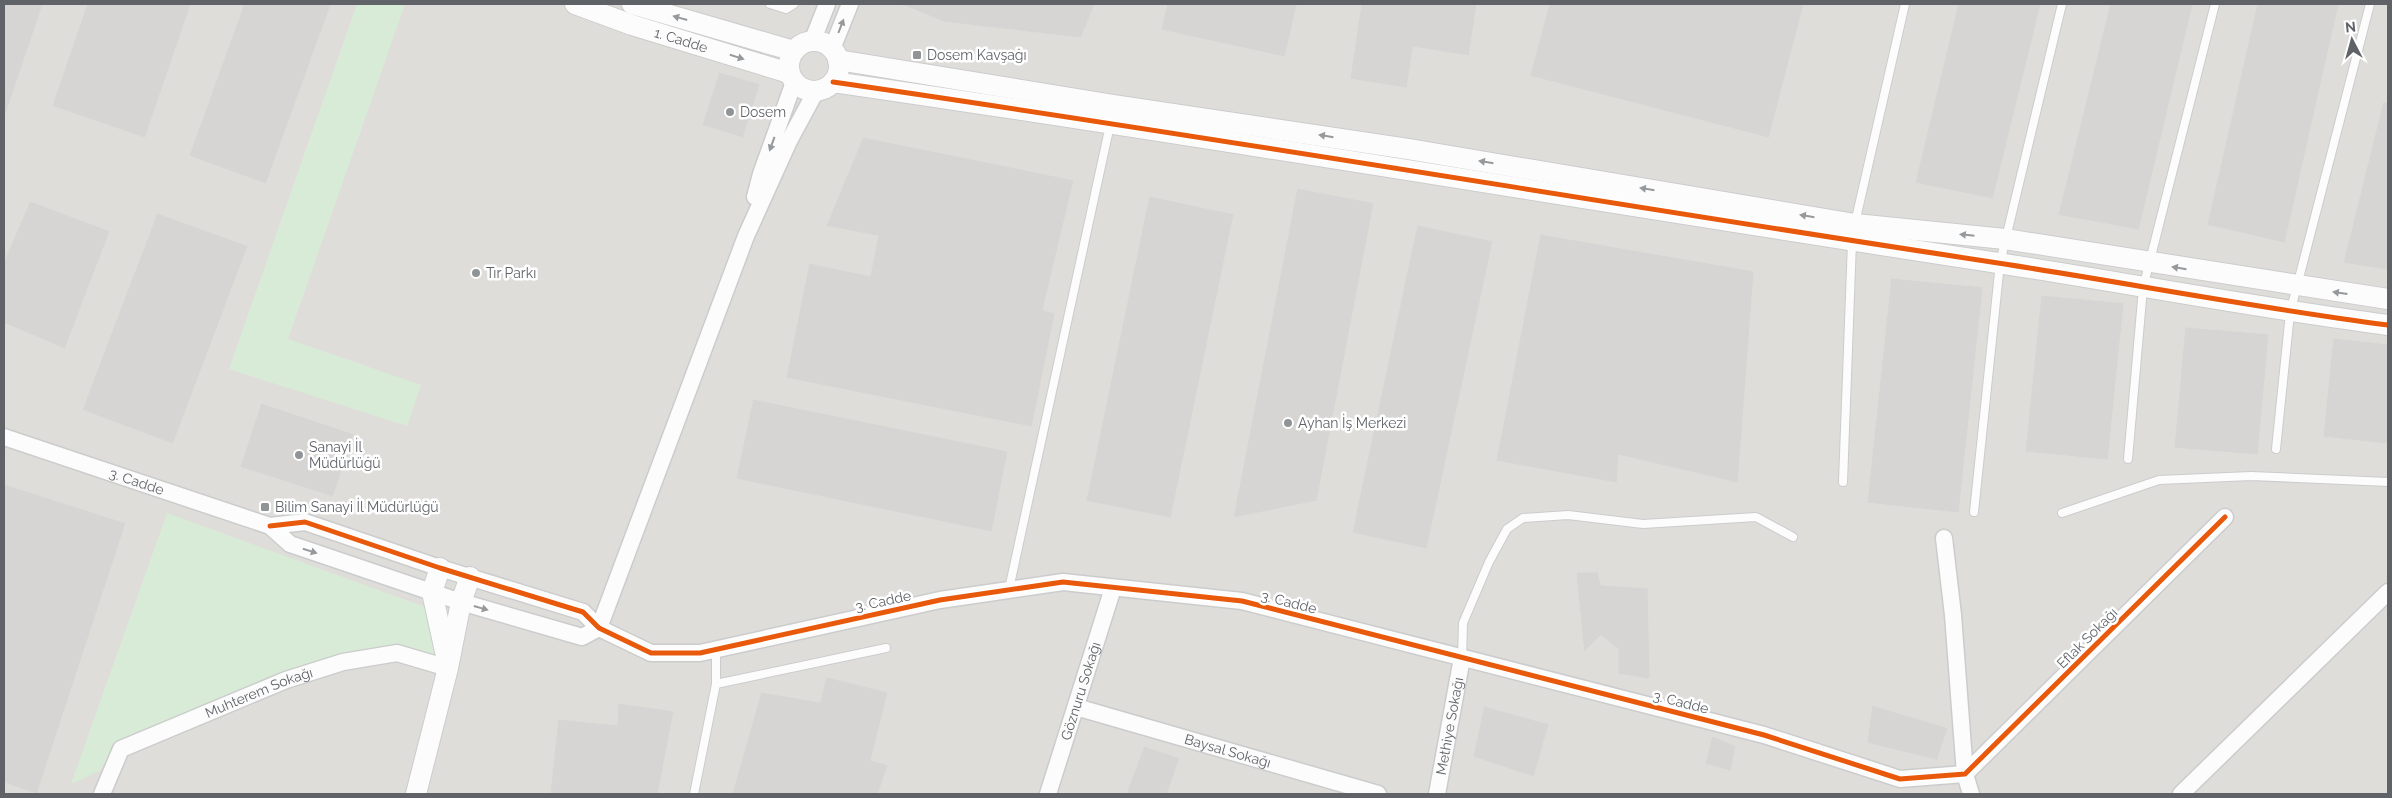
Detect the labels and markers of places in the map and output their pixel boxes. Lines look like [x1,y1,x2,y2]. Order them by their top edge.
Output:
place label: Dosem Kavşağı [927,47,1027,63]
marker: Dosem Kavşağı [911,49,923,61]
place label: Dosem [740,104,786,120]
marker: Dosem [724,106,736,118]
place label: Tır Parkı [486,265,536,281]
marker: Tır Parkı [470,267,482,279]
place label: Ayhan İş Merkezi [1298,413,1406,431]
marker: Ayhan İş Merkezi [1282,417,1294,429]
place label: Sanayi İl Müdürlüğü [309,437,381,471]
marker: Sanayi İl Müdürlüğü [293,449,305,461]
place label: Bilim Sanayi İl Müdürlüğü [275,497,439,515]
marker: Bilim Sanayi İl Müdürlüğü [259,501,271,513]

